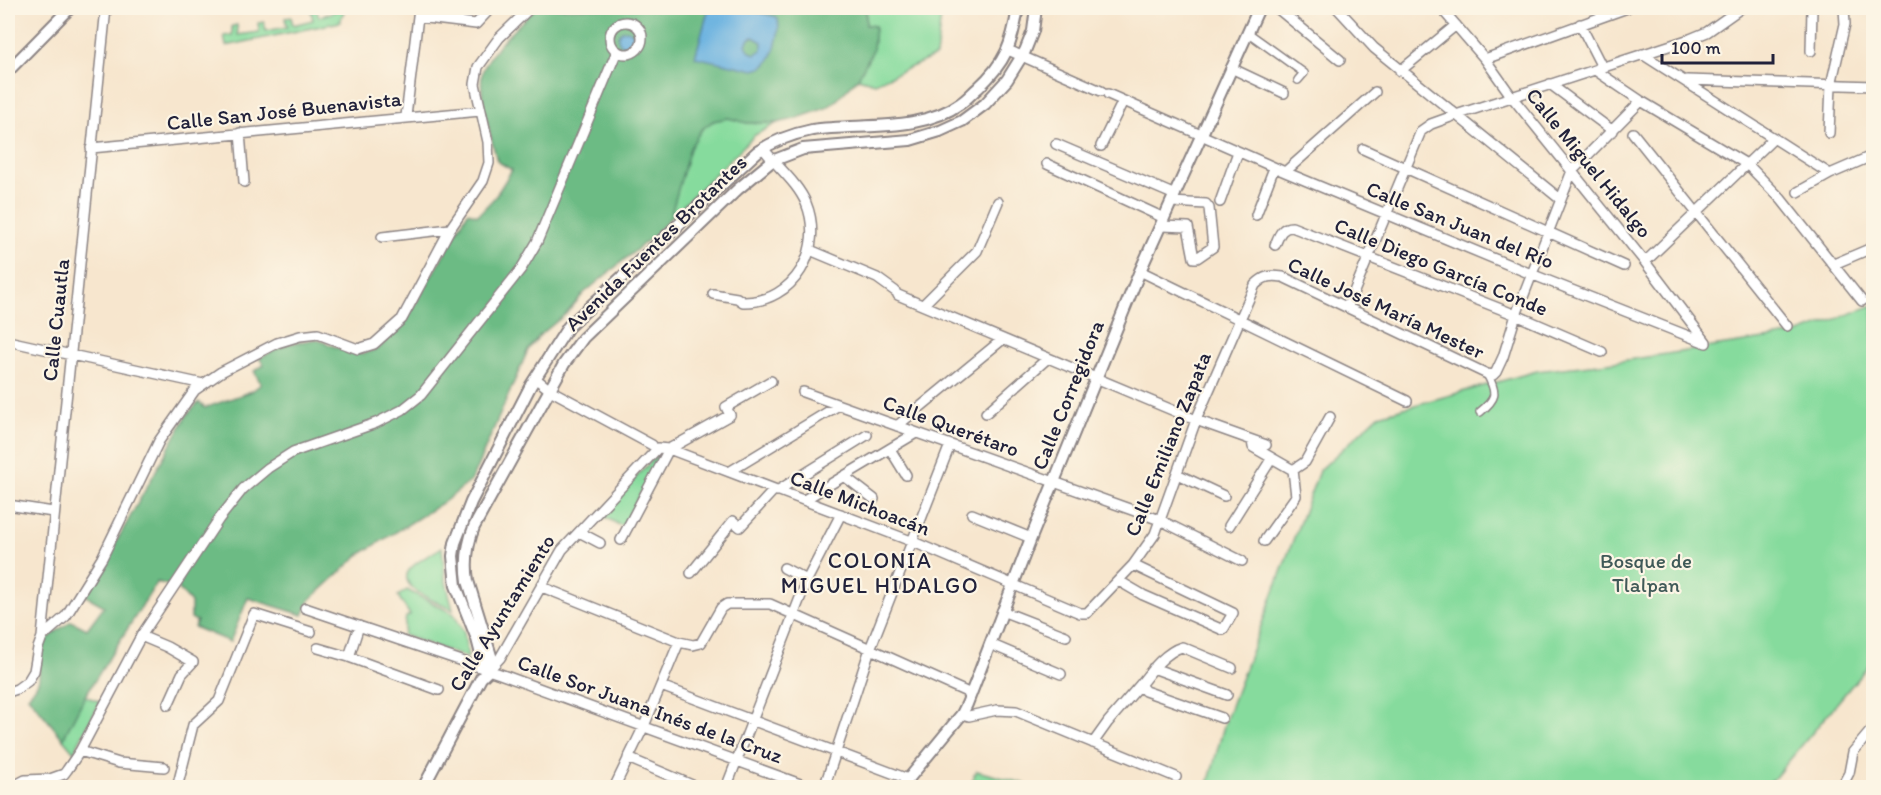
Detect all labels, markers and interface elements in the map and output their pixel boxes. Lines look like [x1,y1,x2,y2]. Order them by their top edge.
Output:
scale bar [1662,27,1773,65]
text: 100 m [1671,37,1721,59]
street label: Calle Miguel Hidalgo [1521,83,1658,243]
street label: Calle San José Buenavista [165,86,403,135]
street label: Avenida Fuentes Brotantes [560,149,752,336]
street label: Calle San Juan del Río [1363,175,1558,274]
street label: Calle Diego García Conde [1331,212,1552,321]
street label: Calle José María Mester [1284,251,1489,364]
street label: Calle Cuautla [37,257,74,383]
street label: Calle Corregidora [1026,316,1109,473]
street label: Calle Emiliano Zapata [1119,348,1216,540]
street label: Calle Querétaro [880,389,1023,462]
street label: Calle Michoacán [787,464,934,541]
street label: Calle Ayuntamiento [443,530,560,696]
district label: COLONIA MIGUEL HIDALGO [781,547,979,599]
park label: Bosque de Tlalpan [1600,548,1692,597]
street label: Calle Sor Juana Inés de la Cruz [514,649,786,768]

